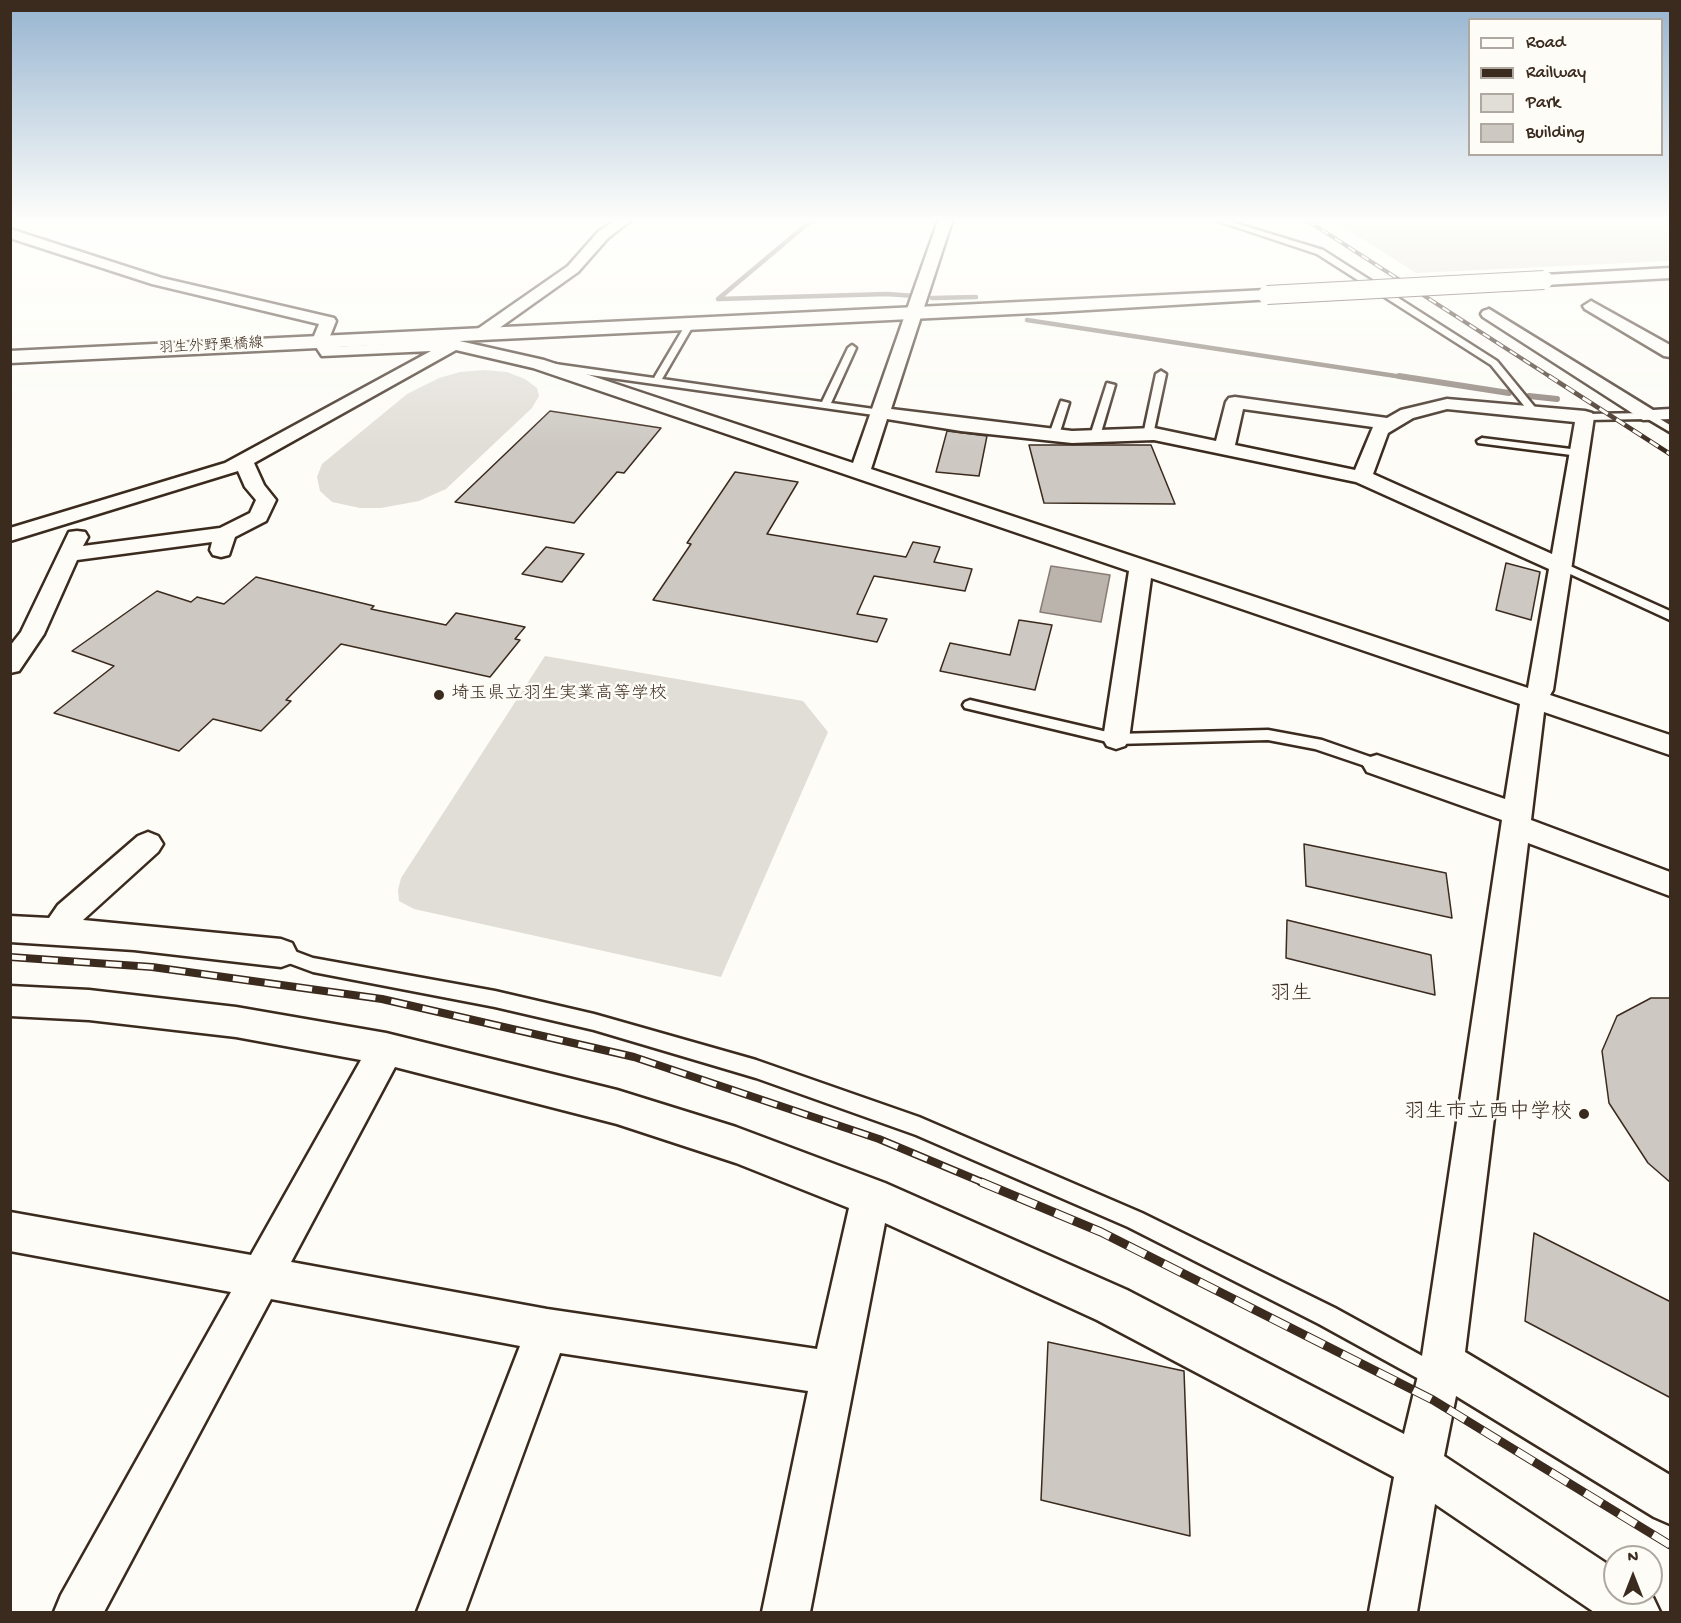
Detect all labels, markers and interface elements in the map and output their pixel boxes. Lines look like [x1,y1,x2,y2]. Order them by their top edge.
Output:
legend [1468,18,1663,156]
text: Road [1526,33,1565,54]
text: Railway [1526,63,1586,84]
text: Park [1526,93,1560,114]
text: Building [1526,123,1585,144]
street label: 羽生外野栗橋線 [158,335,264,359]
place label: 埼玉県立羽生実業高等学校 [451,684,667,706]
marker: 埼玉県立羽生実業高等学校 [432,688,446,702]
district label: 羽生 [1270,983,1312,1009]
place label: 羽生市立西中学校 [1404,1101,1572,1127]
marker: 羽生市立西中学校 [1577,1107,1591,1121]
north arrow [1603,1545,1663,1605]
text: N [1628,1549,1638,1568]

